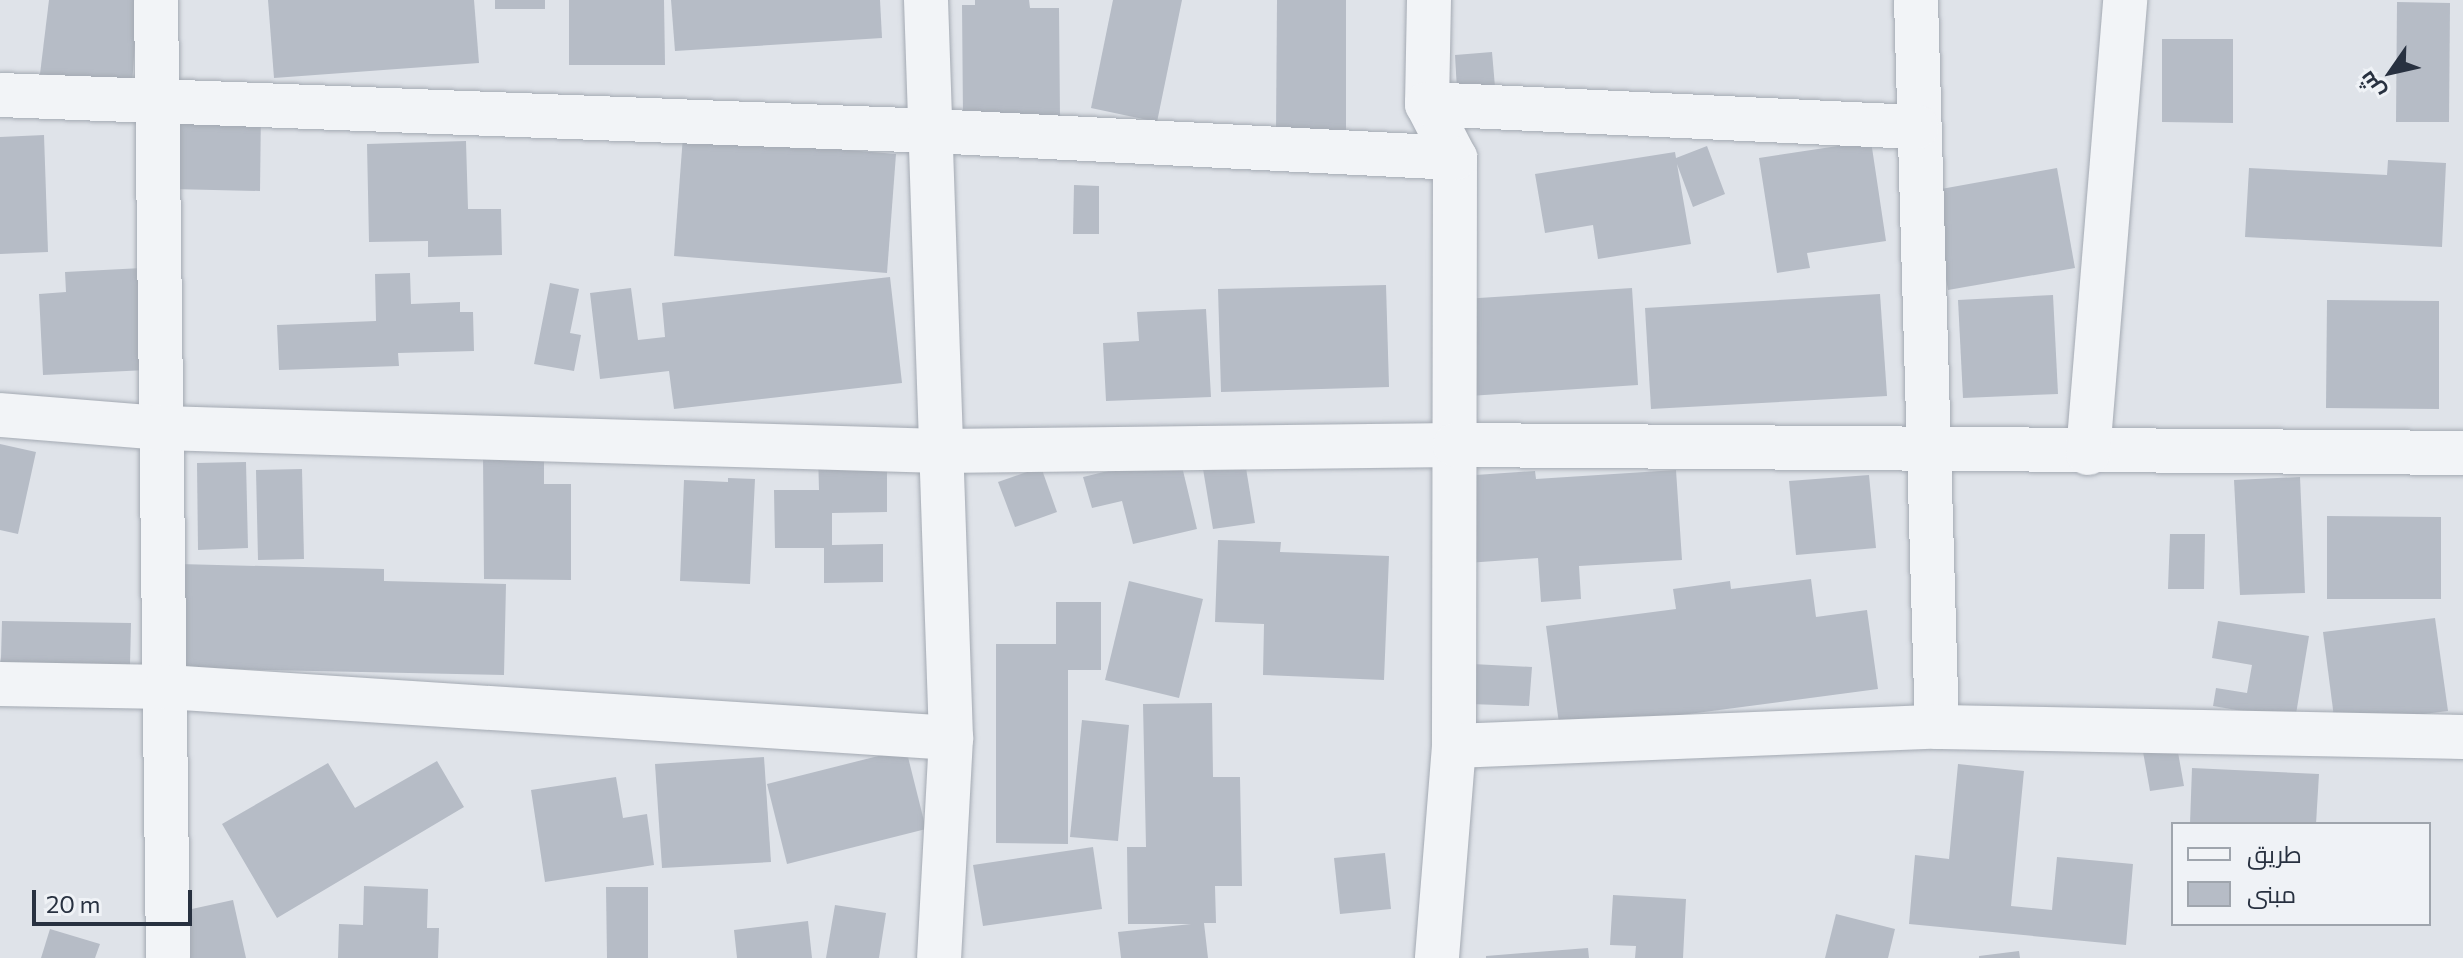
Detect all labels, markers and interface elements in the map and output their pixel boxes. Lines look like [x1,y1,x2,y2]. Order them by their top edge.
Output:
north arrow [2351,32,2431,112]
text: ش [2352,66,2390,105]
legend [2171,822,2431,926]
text: طريق [2247,839,2302,868]
scale bar [36,874,196,924]
text: مبنى [2247,879,2296,908]
text: 20 m [46,889,100,918]

